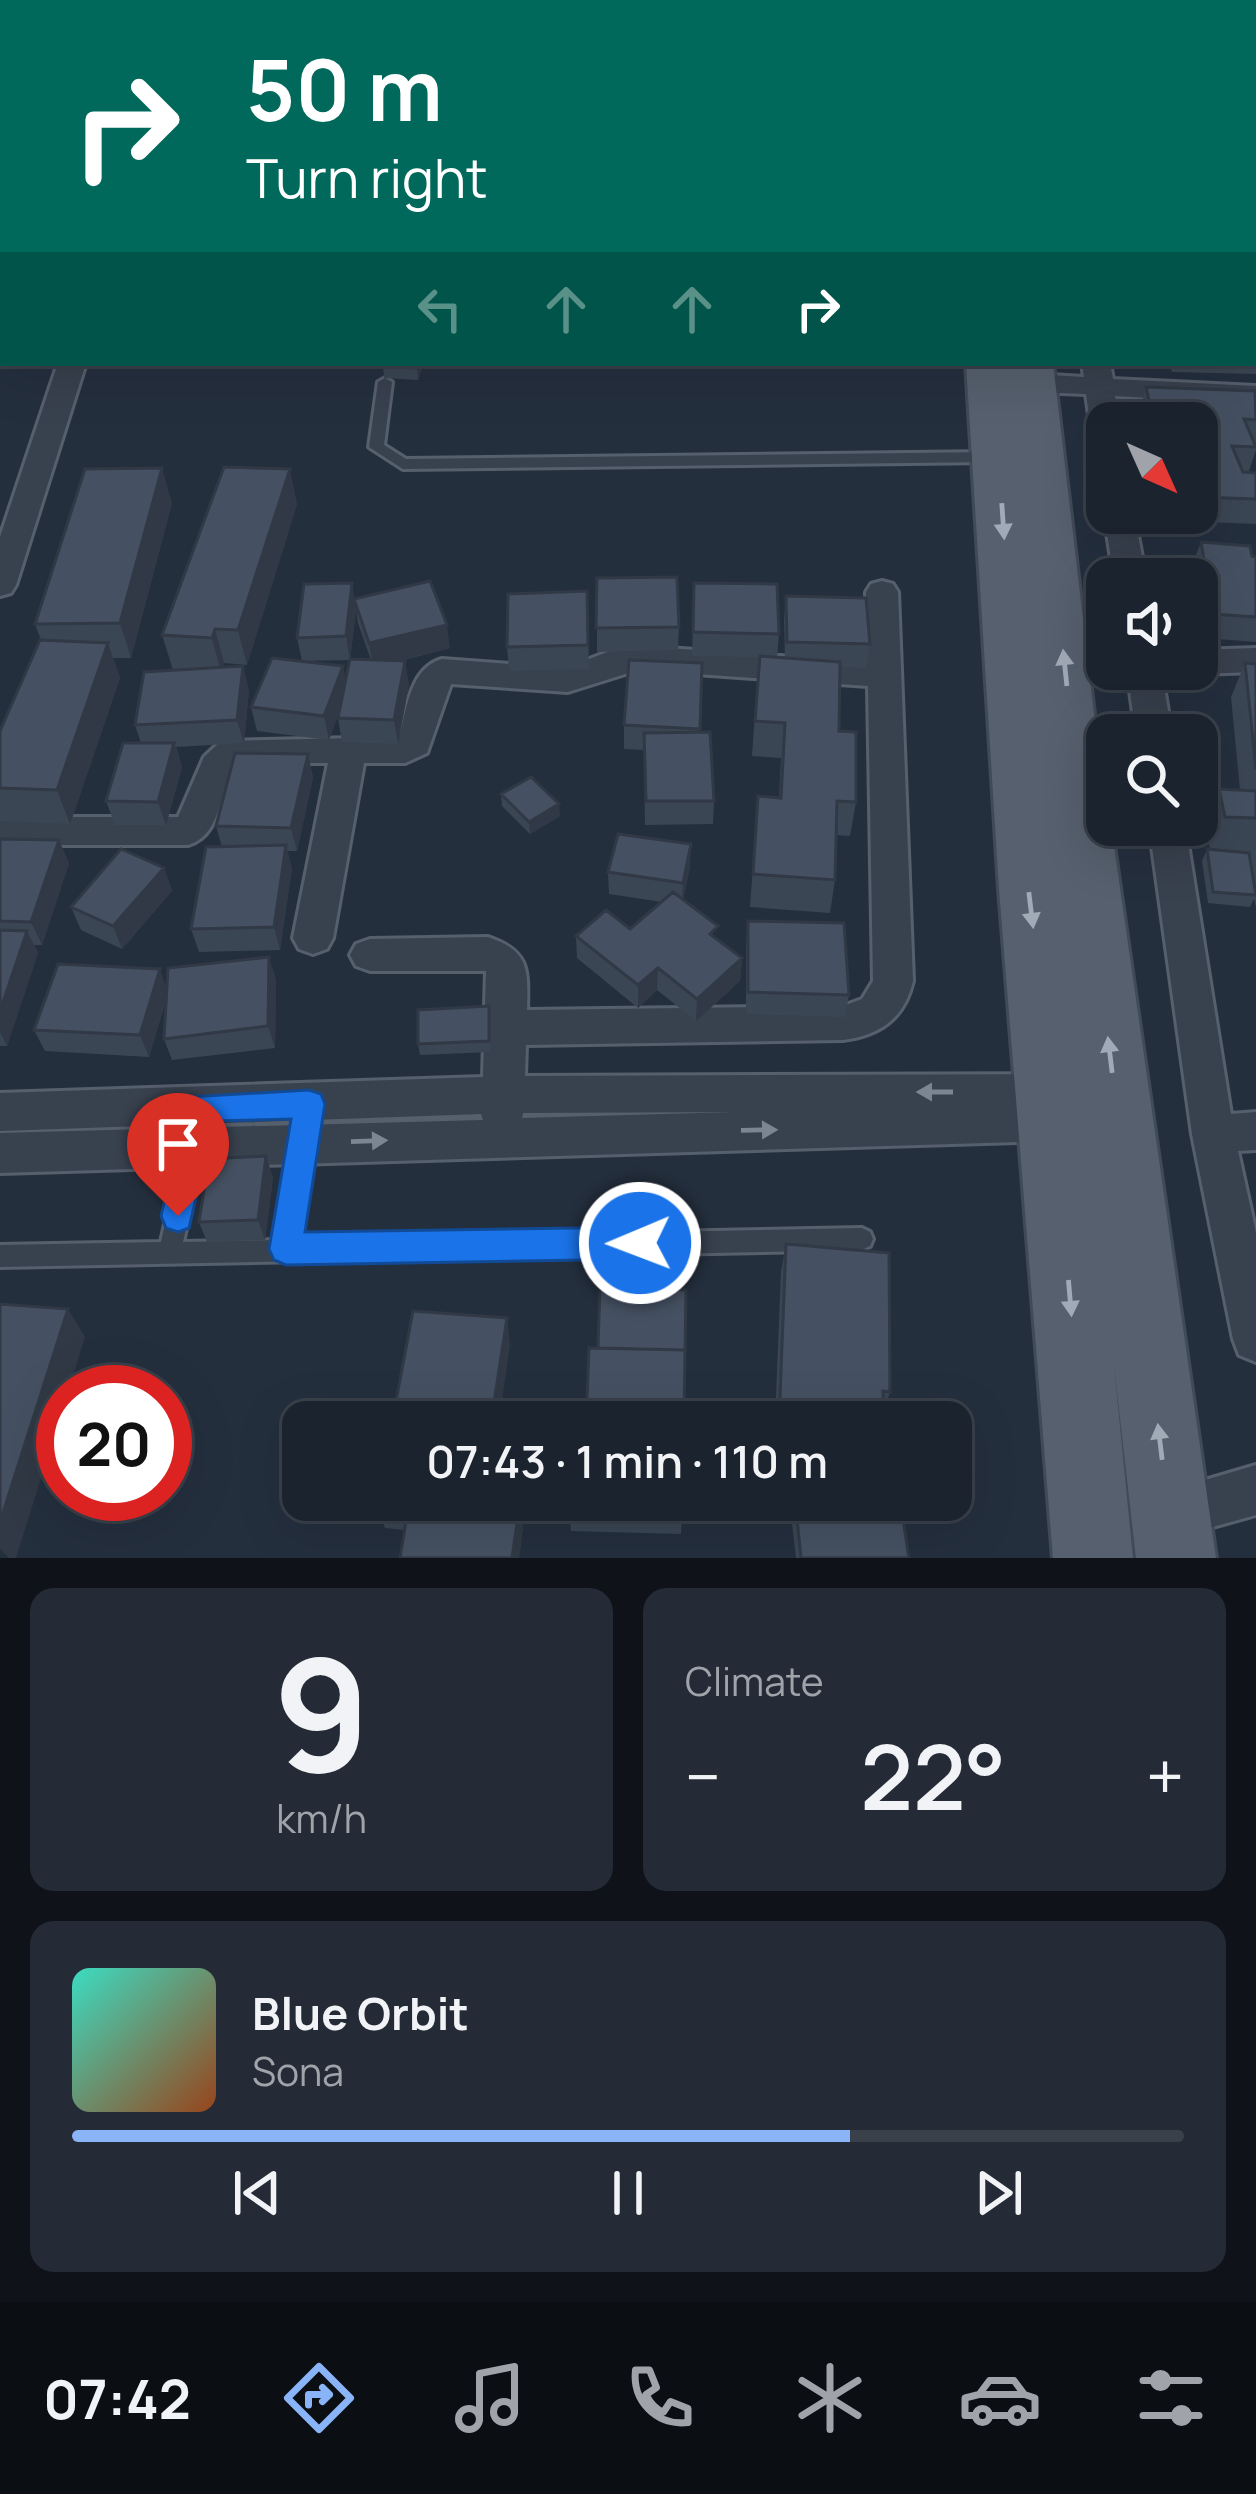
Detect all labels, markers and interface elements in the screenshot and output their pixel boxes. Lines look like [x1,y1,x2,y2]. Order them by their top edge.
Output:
text: 50 m [246,31,443,146]
icon: right [48,48,204,204]
text: Turn right [246,140,488,214]
icon: left [407,276,473,342]
icon: ahead [533,276,599,342]
icon: ahead [659,276,725,342]
icon: right [785,276,851,342]
north arrow [1086,402,1218,534]
map controls [1086,402,1218,846]
one-way arrow [993,503,1012,540]
button: sound [1086,558,1218,690]
one-way arrow [1055,649,1074,686]
button: search [1086,714,1218,846]
one-way arrow [1022,892,1041,929]
one-way arrow [1100,1036,1119,1073]
one-way arrow [915,1082,953,1102]
pin [127,1093,229,1216]
icon: arrive [145,1111,211,1177]
one-way arrow [741,1120,779,1139]
one-way arrow [351,1132,389,1151]
position arrow [577,1180,703,1306]
one-way arrow [1060,1280,1079,1317]
speed limit sign: 20 [36,1365,192,1521]
one-way arrow [1150,1423,1169,1460]
text: 07:43 · 1 min · 110 m [426,1430,828,1492]
text: 9 [273,1606,370,1819]
text: Climate [685,1654,824,1708]
text: 22° [860,1714,1006,1837]
text: − [685,1731,721,1821]
text: + [1146,1731,1184,1821]
text: km/h [276,1791,367,1845]
text: Blue Orbit [252,1982,469,2044]
text: Sona [252,2044,344,2098]
icon: previous [224,2160,290,2226]
icon: pause [595,2160,661,2226]
icon: next [966,2160,1032,2226]
icon: directions [277,2356,361,2440]
icon: music [448,2356,532,2440]
icon: phone [618,2356,702,2440]
icon: climate [788,2356,872,2440]
icon: car [958,2356,1042,2440]
icon: filters [1129,2356,1213,2440]
text: 07:42 [43,2361,191,2435]

